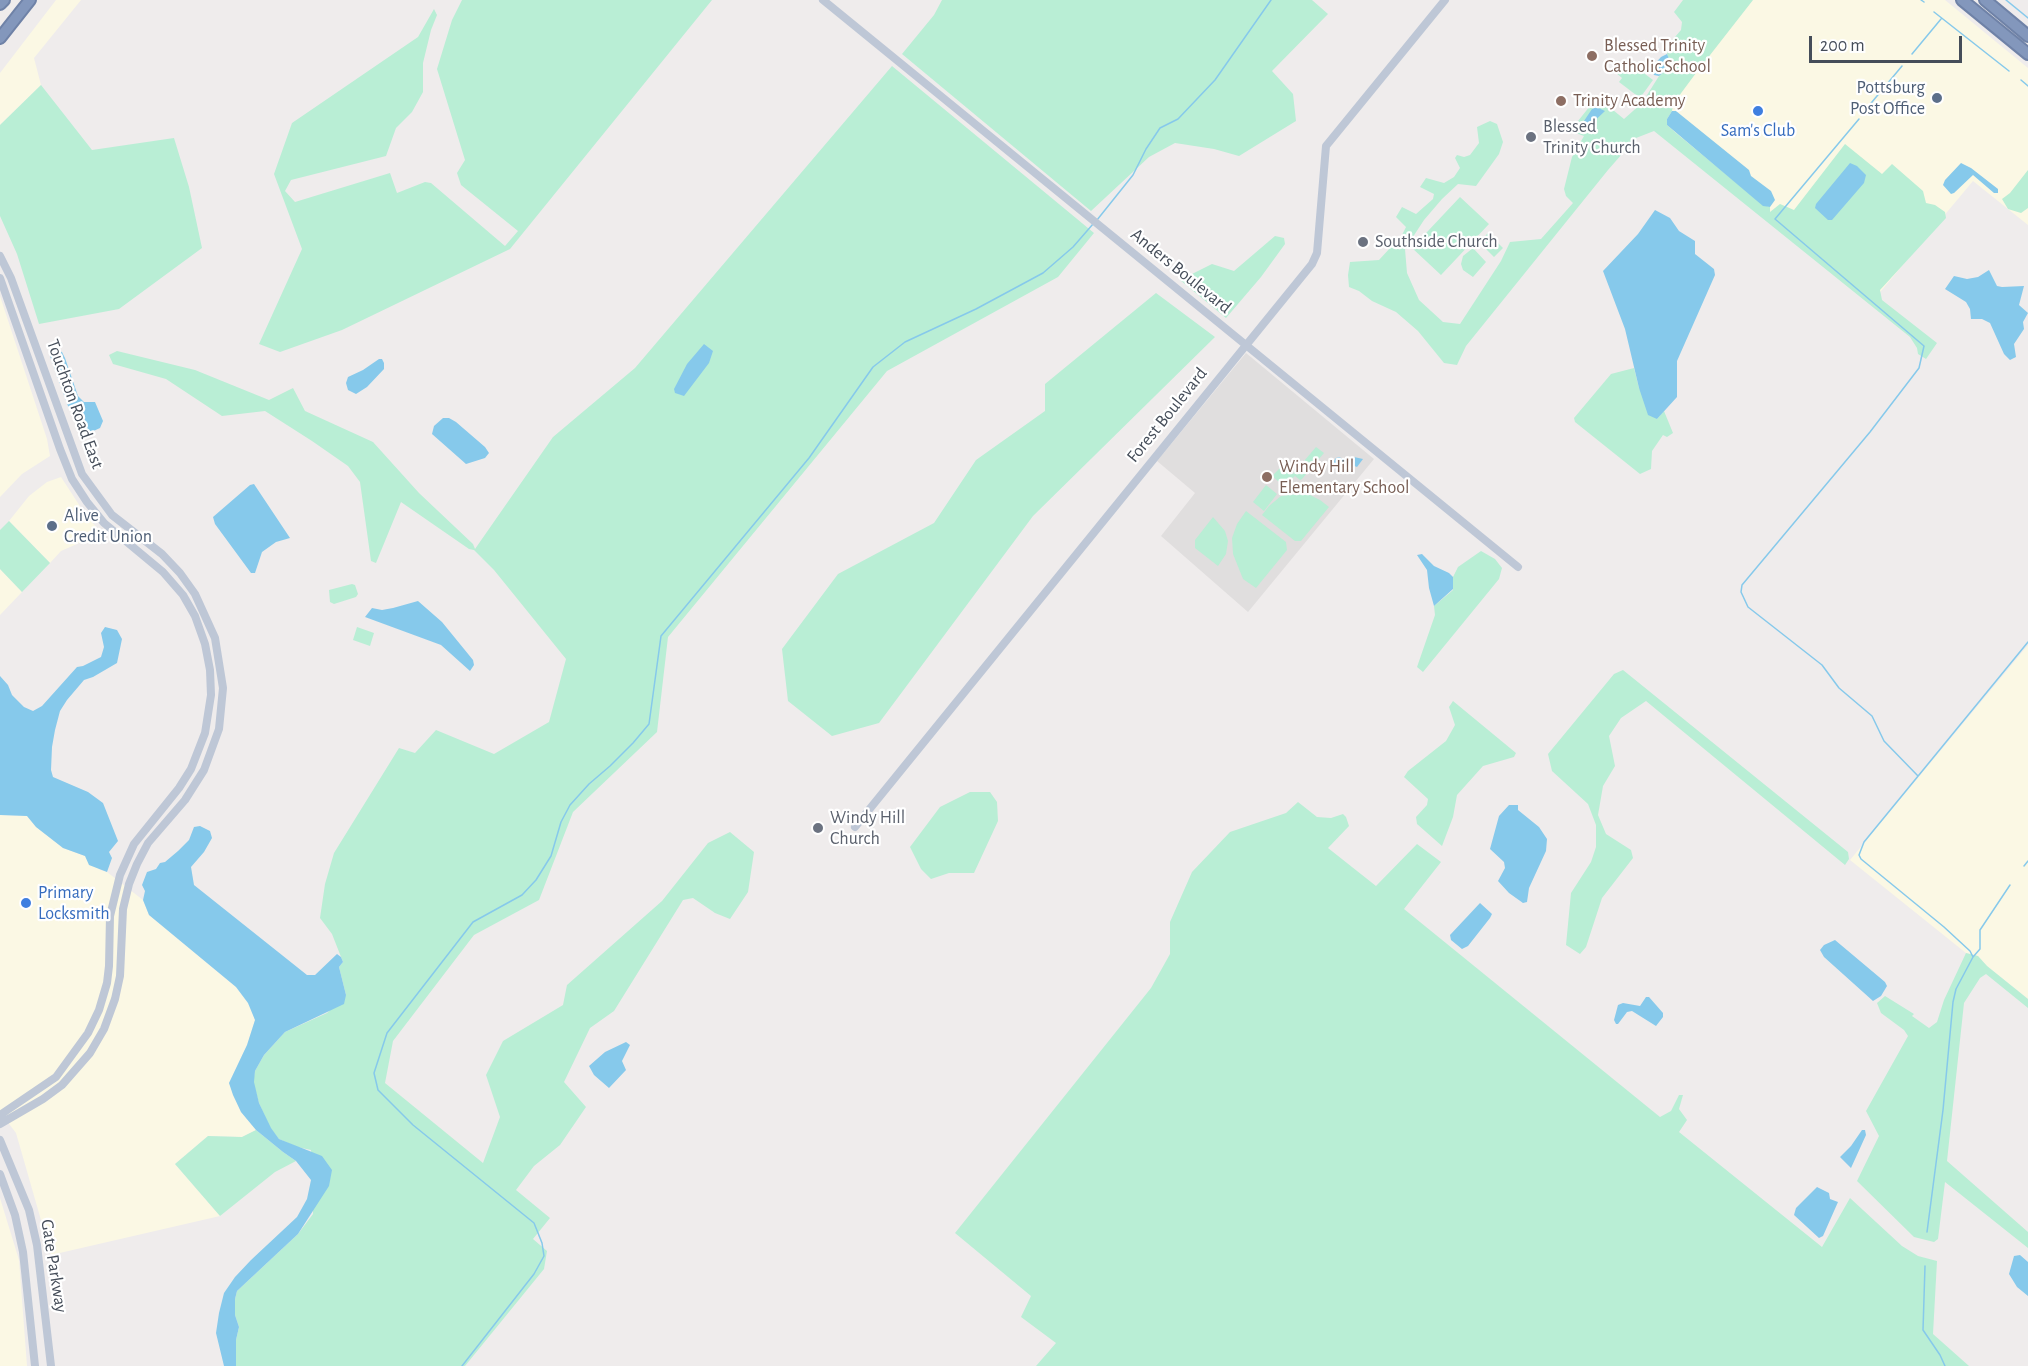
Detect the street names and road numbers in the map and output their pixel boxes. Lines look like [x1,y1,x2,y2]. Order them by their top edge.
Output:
street label: Anders Boulevard [1126,224,1236,318]
street label: Touchton Road East [42,336,108,472]
street label: Forest Boulevard [1122,363,1212,467]
street label: Gate Parkway [36,1218,72,1314]

